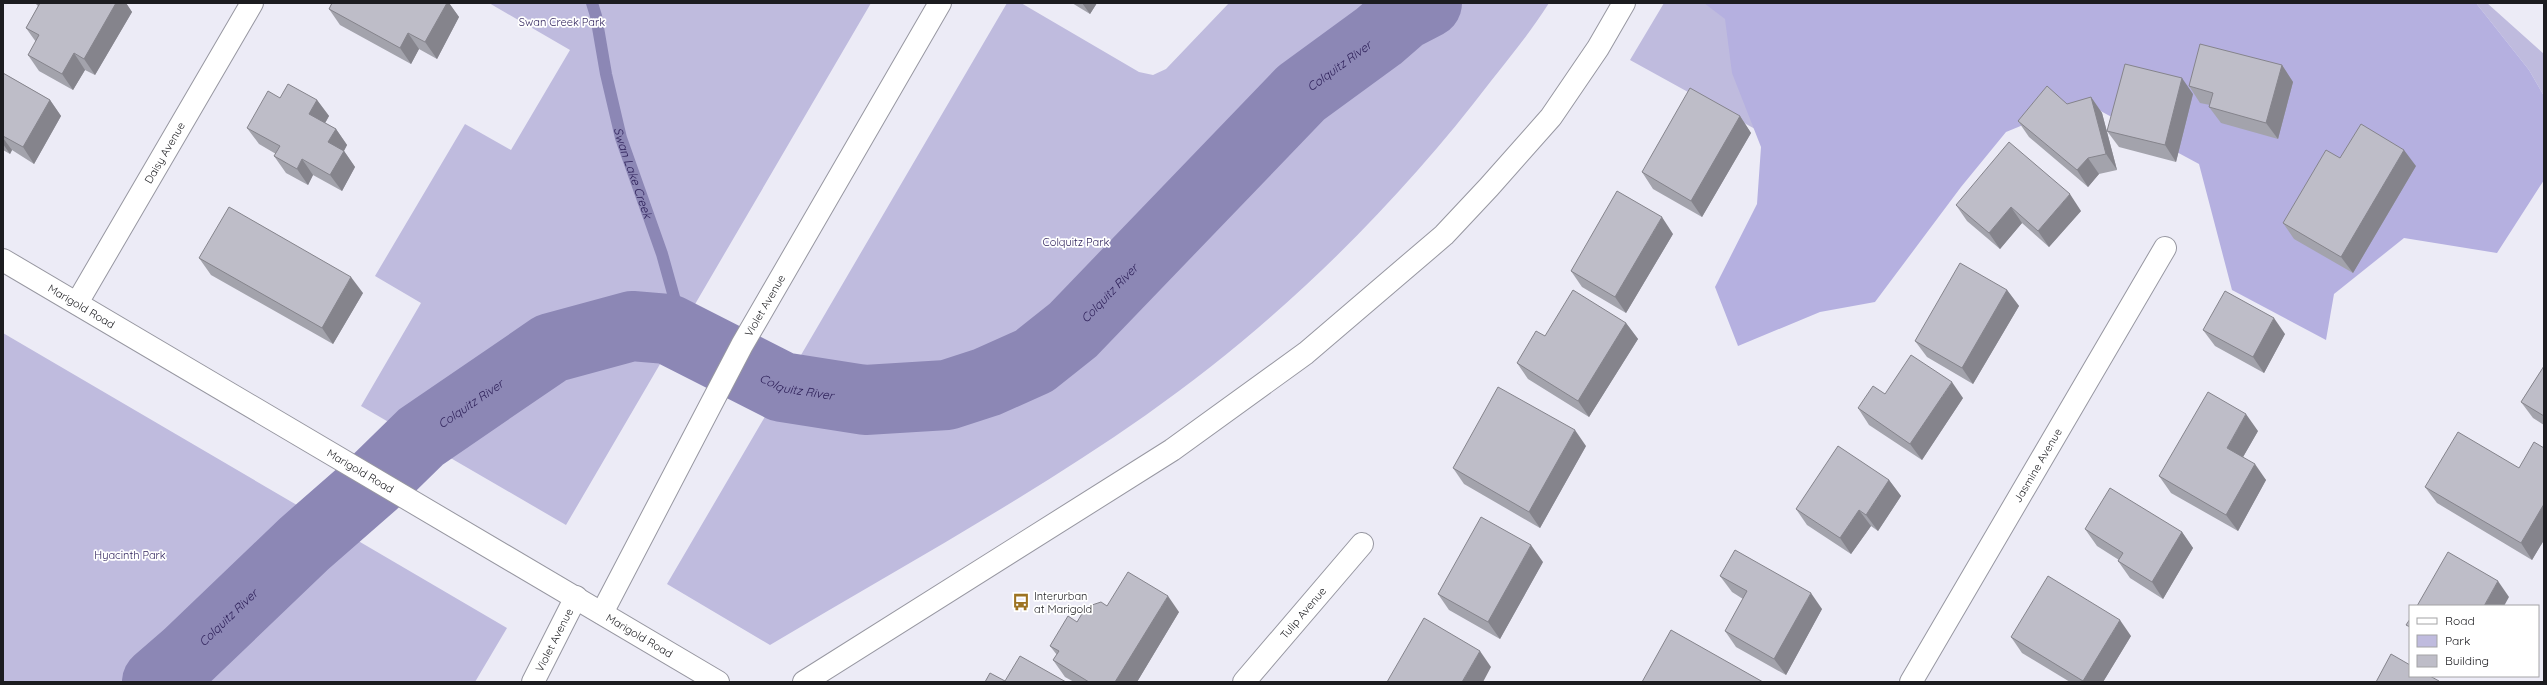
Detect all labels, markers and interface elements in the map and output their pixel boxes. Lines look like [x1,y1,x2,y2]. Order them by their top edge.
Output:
park label: Swan Creek Park [519,15,605,29]
water label: Colquitz River [1304,36,1375,94]
street label: Daisy Avenue [141,119,188,186]
water label: Swan Lake Creek [611,126,657,222]
park label: Colquitz Park [1043,235,1110,249]
water label: Colquitz River [1077,259,1141,325]
street label: Violet Avenue [741,272,788,339]
street label: Marigold Road [45,281,117,331]
water label: Colquitz River [757,370,836,403]
water label: Colquitz River [435,375,507,431]
street label: Jasmine Avenue [2011,426,2065,505]
street label: Marigold Road [324,446,396,496]
park label: Hyacinth Park [94,548,166,562]
water label: Colquitz River [195,584,261,649]
street label: Tulip Avenue [1277,584,1329,642]
place label: Interurban at Marigold [1034,589,1092,616]
bus stop icon: Interurban at Marigold [1011,592,1031,612]
legend [2409,605,2539,677]
street label: Violet Avenue [532,606,576,674]
street label: Marigold Road [604,610,675,661]
text: Road [2445,613,2475,628]
text: Park [2445,633,2470,648]
text: Building [2445,653,2489,668]

